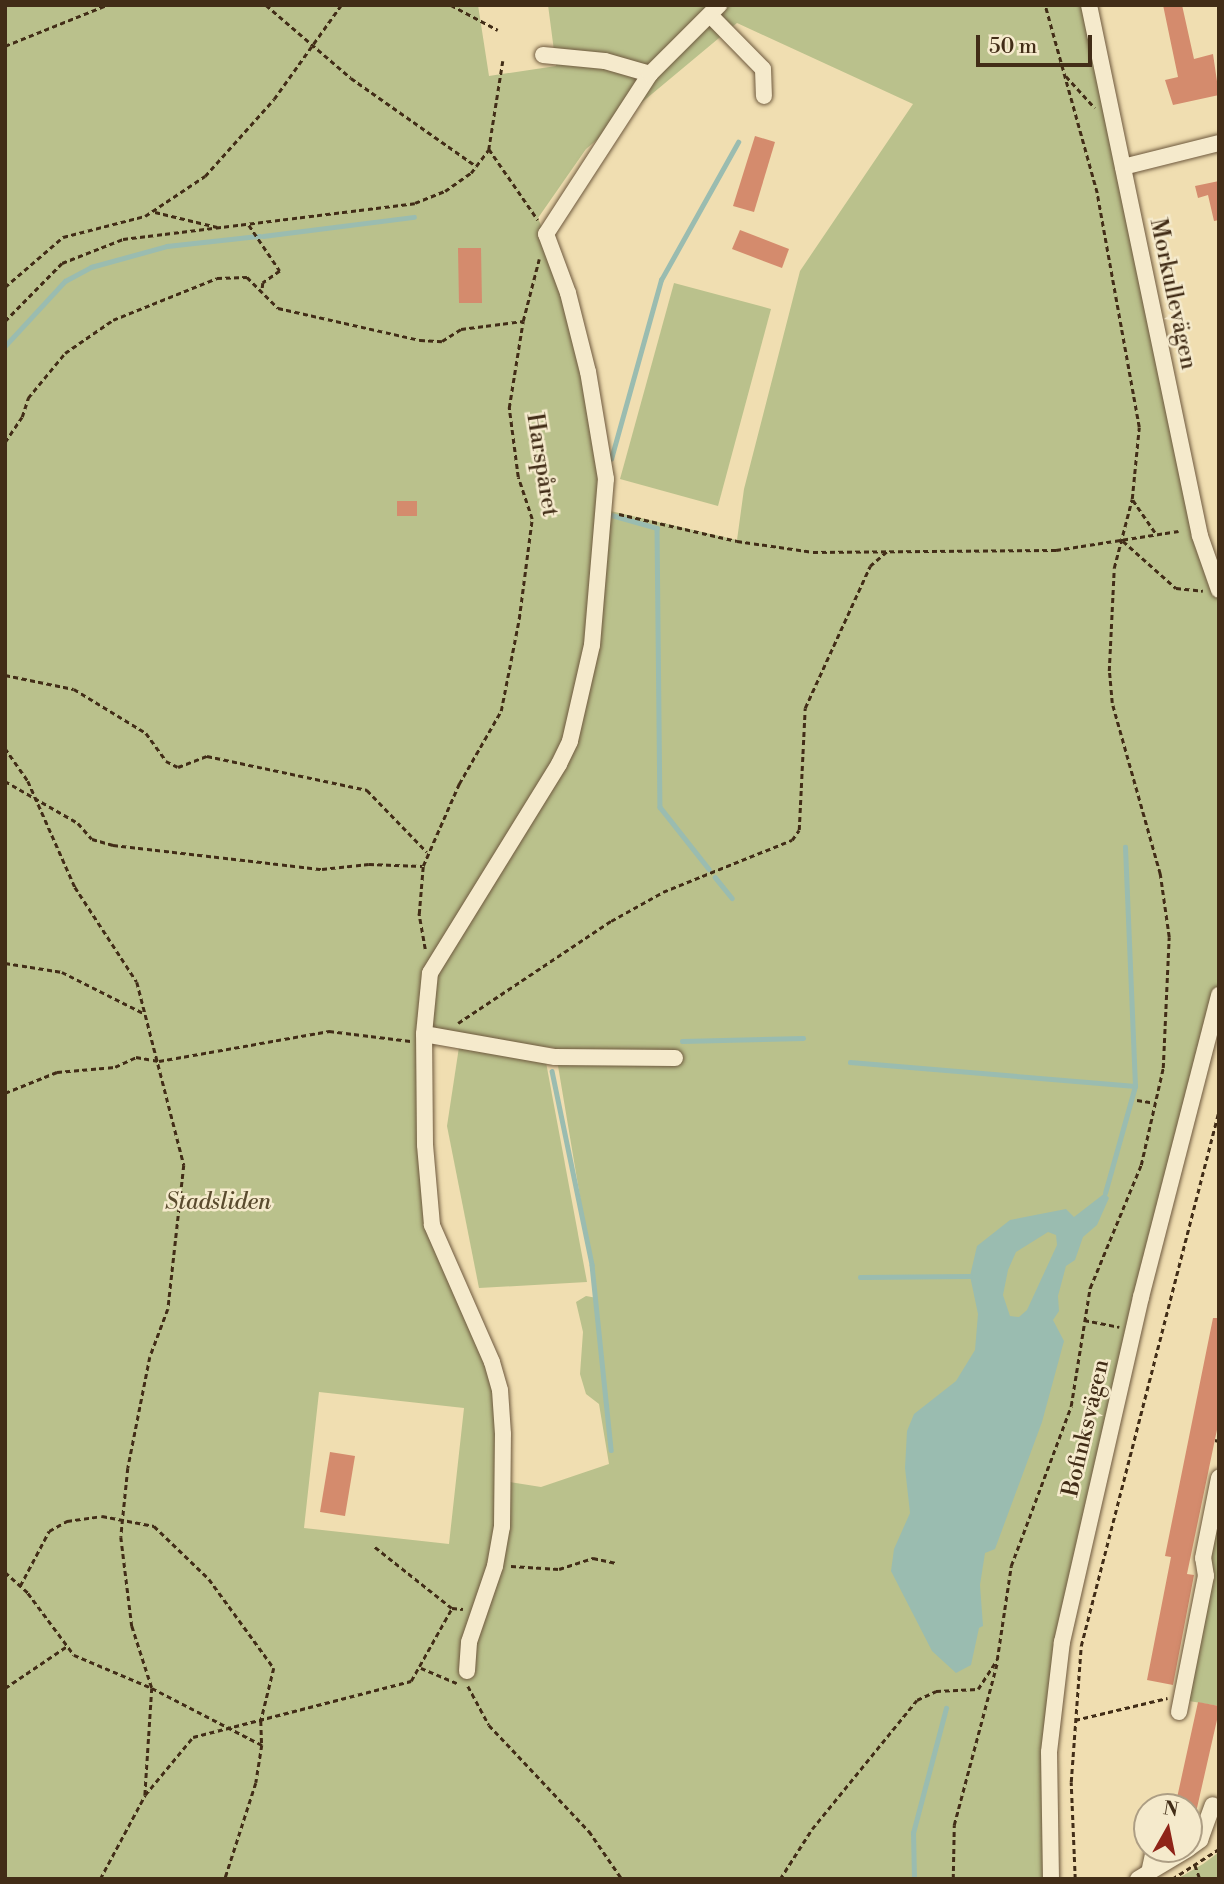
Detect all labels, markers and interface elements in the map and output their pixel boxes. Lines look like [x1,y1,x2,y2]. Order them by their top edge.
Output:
scale bar [979,21,1094,65]
text: 50 m [989,34,1037,60]
street label: Morkullevägen [1144,216,1202,372]
street label: Harspåret [520,411,564,519]
park label: Stadsliden [165,1188,271,1216]
street label: Bofinksvägen [1057,1357,1115,1499]
north arrow [1133,1793,1203,1863]
text: N [1162,1796,1180,1822]

